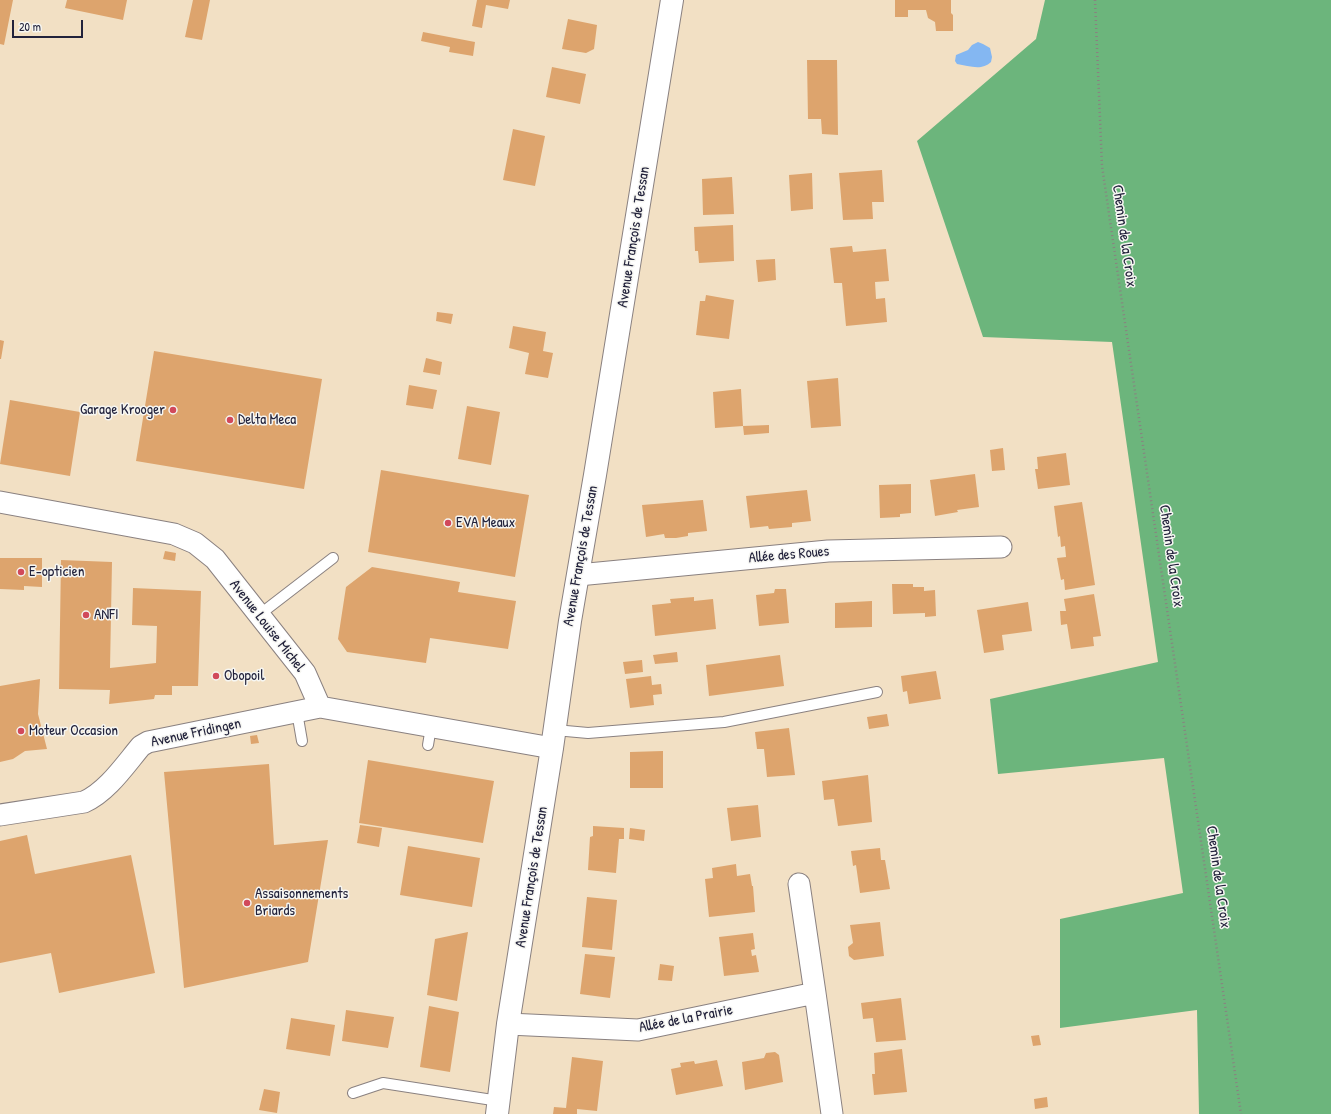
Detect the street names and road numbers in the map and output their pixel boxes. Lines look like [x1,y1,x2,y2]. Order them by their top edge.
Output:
street label: Avenue François de Tessan [614,165,654,309]
street label: Chemin de la Croix [1108,184,1140,288]
street label: Avenue François de Tessan [560,484,602,628]
street label: Chemin de la Croix [1155,504,1187,608]
street label: Allée des Roues [748,543,830,567]
street label: Avenue Louise Michel [225,576,309,676]
street label: Avenue Fridingen [149,715,243,751]
street label: Avenue François de Tessan [512,805,552,949]
street label: Chemin de la Croix [1202,825,1234,929]
street label: Allée de la Prairie [638,1001,734,1037]

